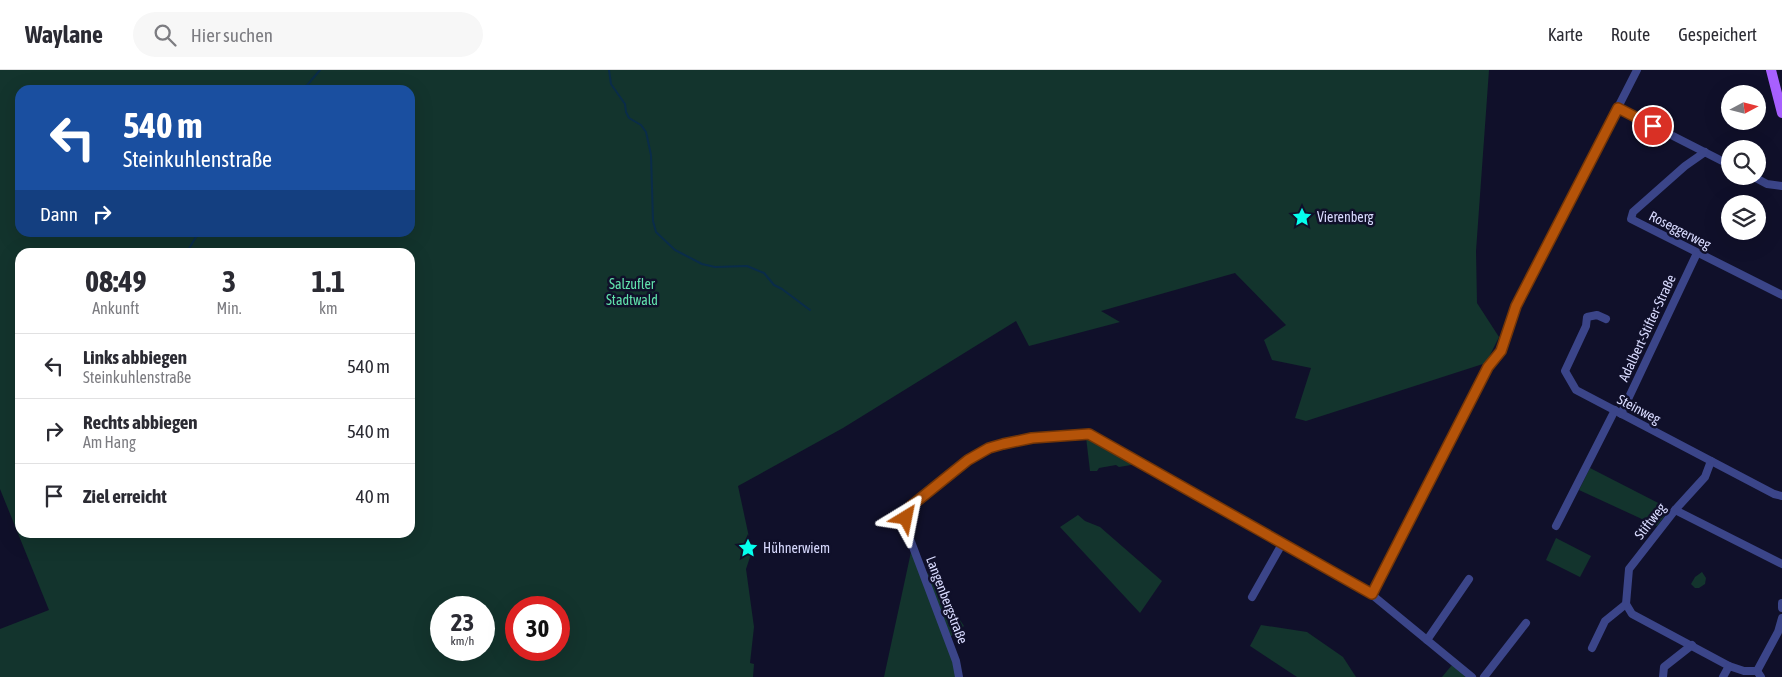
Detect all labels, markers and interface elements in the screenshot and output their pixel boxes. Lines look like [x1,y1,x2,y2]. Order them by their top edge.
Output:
search box [133,12,483,57]
text: Waylane [25,21,103,48]
icon: search [151,21,179,49]
text: Hier suchen [191,24,273,46]
text: Karte [1548,24,1583,45]
text: Route [1611,24,1650,45]
text: Gespeichert [1678,24,1757,45]
north arrow [1721,85,1766,130]
map controls [1721,85,1766,240]
icon: left [40,105,105,170]
text: 540 m [123,105,202,145]
pin [1632,105,1674,147]
icon: arrive [1639,112,1667,140]
button: search [1721,140,1766,185]
text: Steinkuhlenstraße [123,146,272,172]
button: layers [1721,195,1766,240]
icon: right [88,200,116,228]
text: Dann [40,203,78,225]
place icon: Vierenberg [1291,206,1313,228]
street label: Roseggerweg [1646,208,1714,252]
place label: Vierenberg [1317,209,1373,225]
text: 08:49 [85,264,147,298]
text: 3 [222,264,236,298]
text: 1.1 [312,264,345,298]
street label: Adalbert-Stifter-Straße [1615,272,1679,384]
park label: Salzufler Stadtwald [606,276,658,308]
text: Ankunft [92,299,139,317]
text: Min. [217,299,242,317]
text: km [319,299,338,317]
text: Links abbiegen [83,346,187,368]
icon: left [40,352,68,380]
text: 540 m [347,355,390,377]
text: Steinkuhlenstraße [83,368,191,386]
street label: Steinweg [1615,391,1663,427]
text: Rechts abbiegen [83,411,198,433]
icon: right [40,417,68,445]
text: 540 m [347,420,390,442]
text: Am Hang [83,433,136,451]
icon: arrive [40,482,68,510]
text: Ziel erreicht [83,485,167,507]
text: 40 m [356,485,390,507]
position arrow [879,491,931,543]
street label: Stiftweg [1631,500,1669,542]
place icon: Hühnerwiem [737,537,759,559]
place label: Hühnerwiem [763,540,830,556]
street label: Langenbergstraße [923,554,971,646]
speed limit sign: 30 [505,596,570,661]
text: 23 [451,608,474,636]
text: km/h [451,634,474,648]

